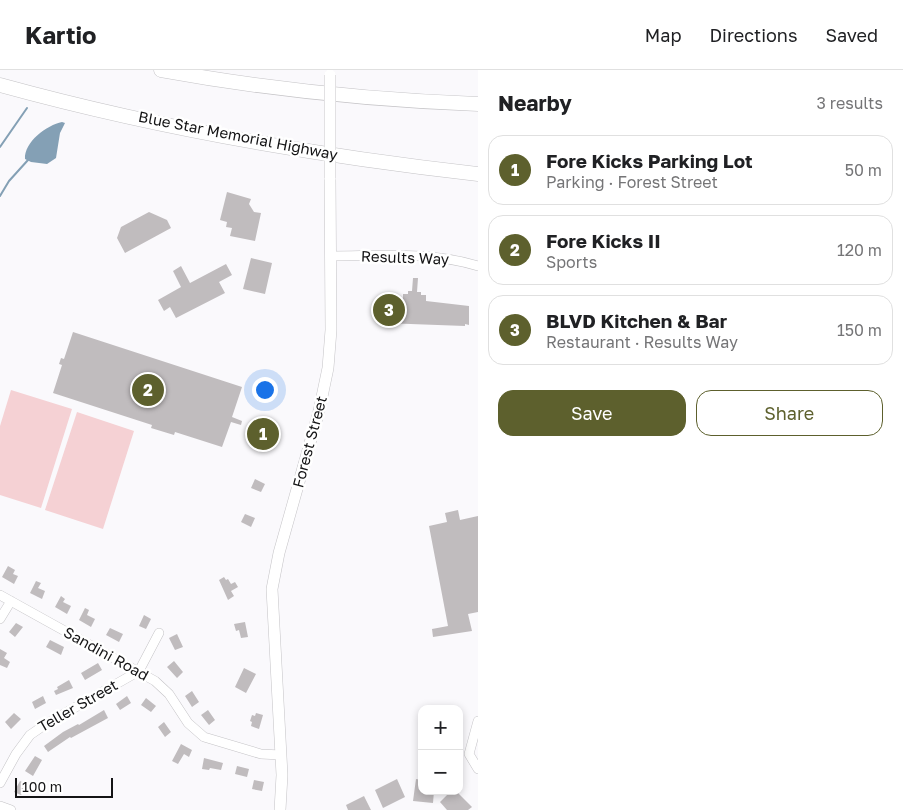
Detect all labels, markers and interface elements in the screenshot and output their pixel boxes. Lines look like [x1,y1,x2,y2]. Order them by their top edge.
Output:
text: Kartio [25,20,97,49]
text: Map [645,24,681,46]
text: Directions [709,24,797,46]
text: Saved [825,24,878,46]
text: Nearby [498,90,572,116]
text: 3 results [816,93,883,113]
street label: Blue Star Memorial Highway [137,107,340,163]
text: Fore Kicks Parking Lot [546,149,753,172]
text: 1 [511,160,519,180]
text: 50 m [845,160,882,180]
text: Parking · Forest Street [546,172,718,192]
text: Fore Kicks II [546,229,661,252]
text: 2 [510,240,520,260]
text: 120 m [837,240,882,260]
street label: Results Way [361,246,450,268]
text: Sports [546,252,597,272]
pin: 3 [373,291,405,329]
text: BLVD Kitchen & Bar [546,309,727,332]
text: 3 [510,320,520,340]
text: 150 m [837,320,882,340]
text: Restaurant · Results Way [546,332,738,352]
pin: 2 [132,371,164,409]
your location [252,377,278,403]
button: Save [498,390,686,436]
button: Share [696,390,883,436]
street label: Forest Street [288,394,330,490]
pin: 1 [247,415,279,453]
street label: Sandini Road [61,622,152,684]
street label: Teller Street [35,675,120,735]
map controls [418,705,463,795]
button: + [418,705,463,750]
button: − [418,750,463,795]
scale bar [15,775,112,798]
text: 100 m [22,778,62,795]

